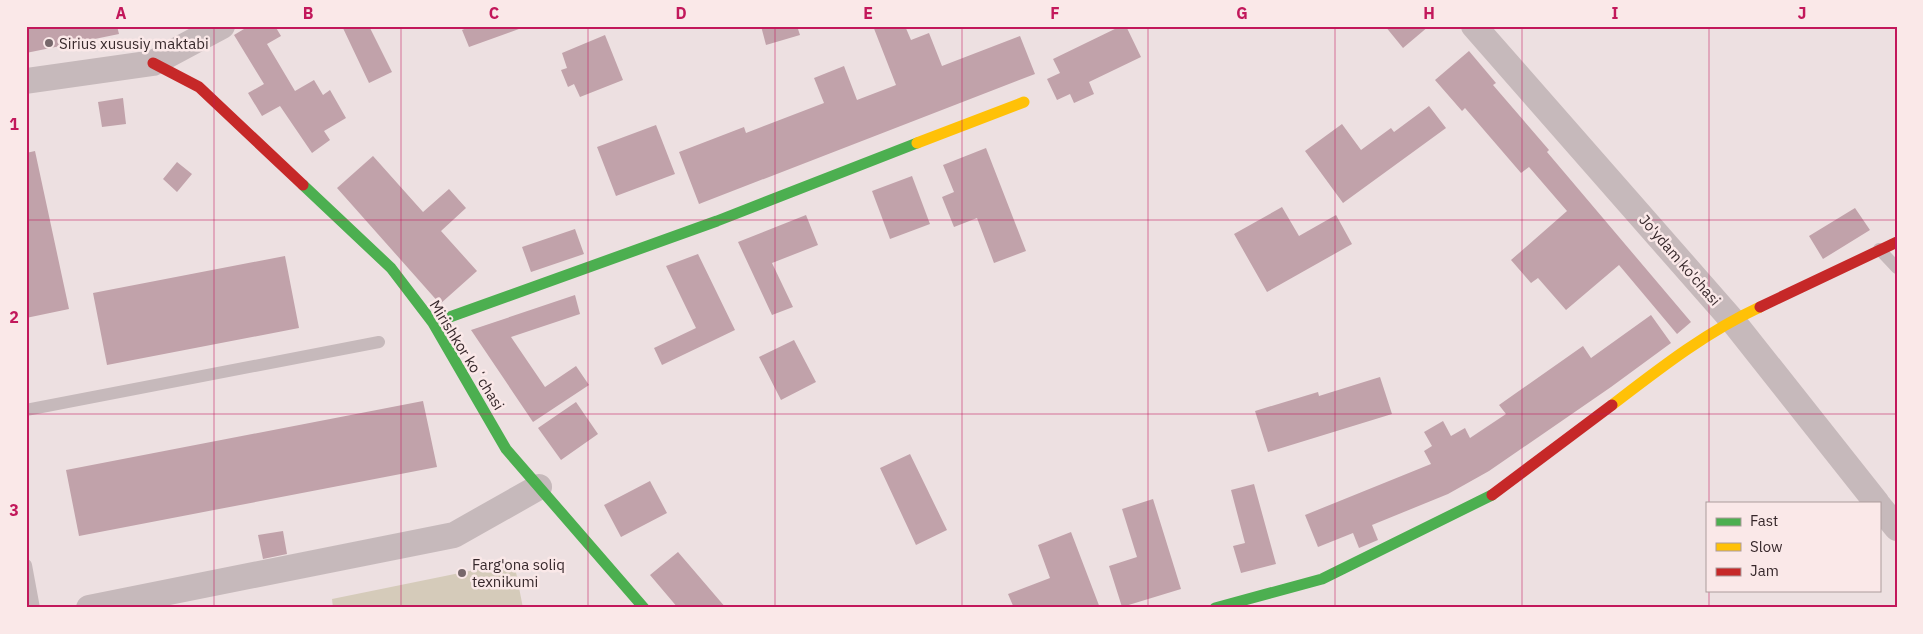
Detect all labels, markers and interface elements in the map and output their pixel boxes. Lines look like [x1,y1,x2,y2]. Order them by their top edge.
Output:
text: A [116,3,127,23]
text: B [303,3,314,23]
text: C [489,3,499,23]
text: D [675,3,687,23]
text: E [863,3,873,23]
text: F [1050,3,1060,23]
text: G [1236,3,1248,23]
text: H [1423,3,1435,23]
text: I [1612,3,1619,23]
text: J [1798,3,1806,23]
place label: Sirius xususiy maktabi [59,34,209,53]
marker: Sirius xususiy maktabi [43,37,55,49]
text: 1 [9,114,19,134]
street label: Jo'ydam ko'chasi [1635,211,1725,309]
street label: Mirishkor koʻchasi [425,296,509,414]
text: 2 [9,307,19,327]
text: 3 [9,500,19,520]
legend [1706,502,1880,592]
text: Fast [1750,511,1778,530]
text: Slow [1750,537,1783,556]
place label: Farg'ona soliq texnikumi [472,555,565,591]
text: Jam [1750,561,1779,580]
marker: Farg'ona soliq texnikumi [456,567,468,579]

